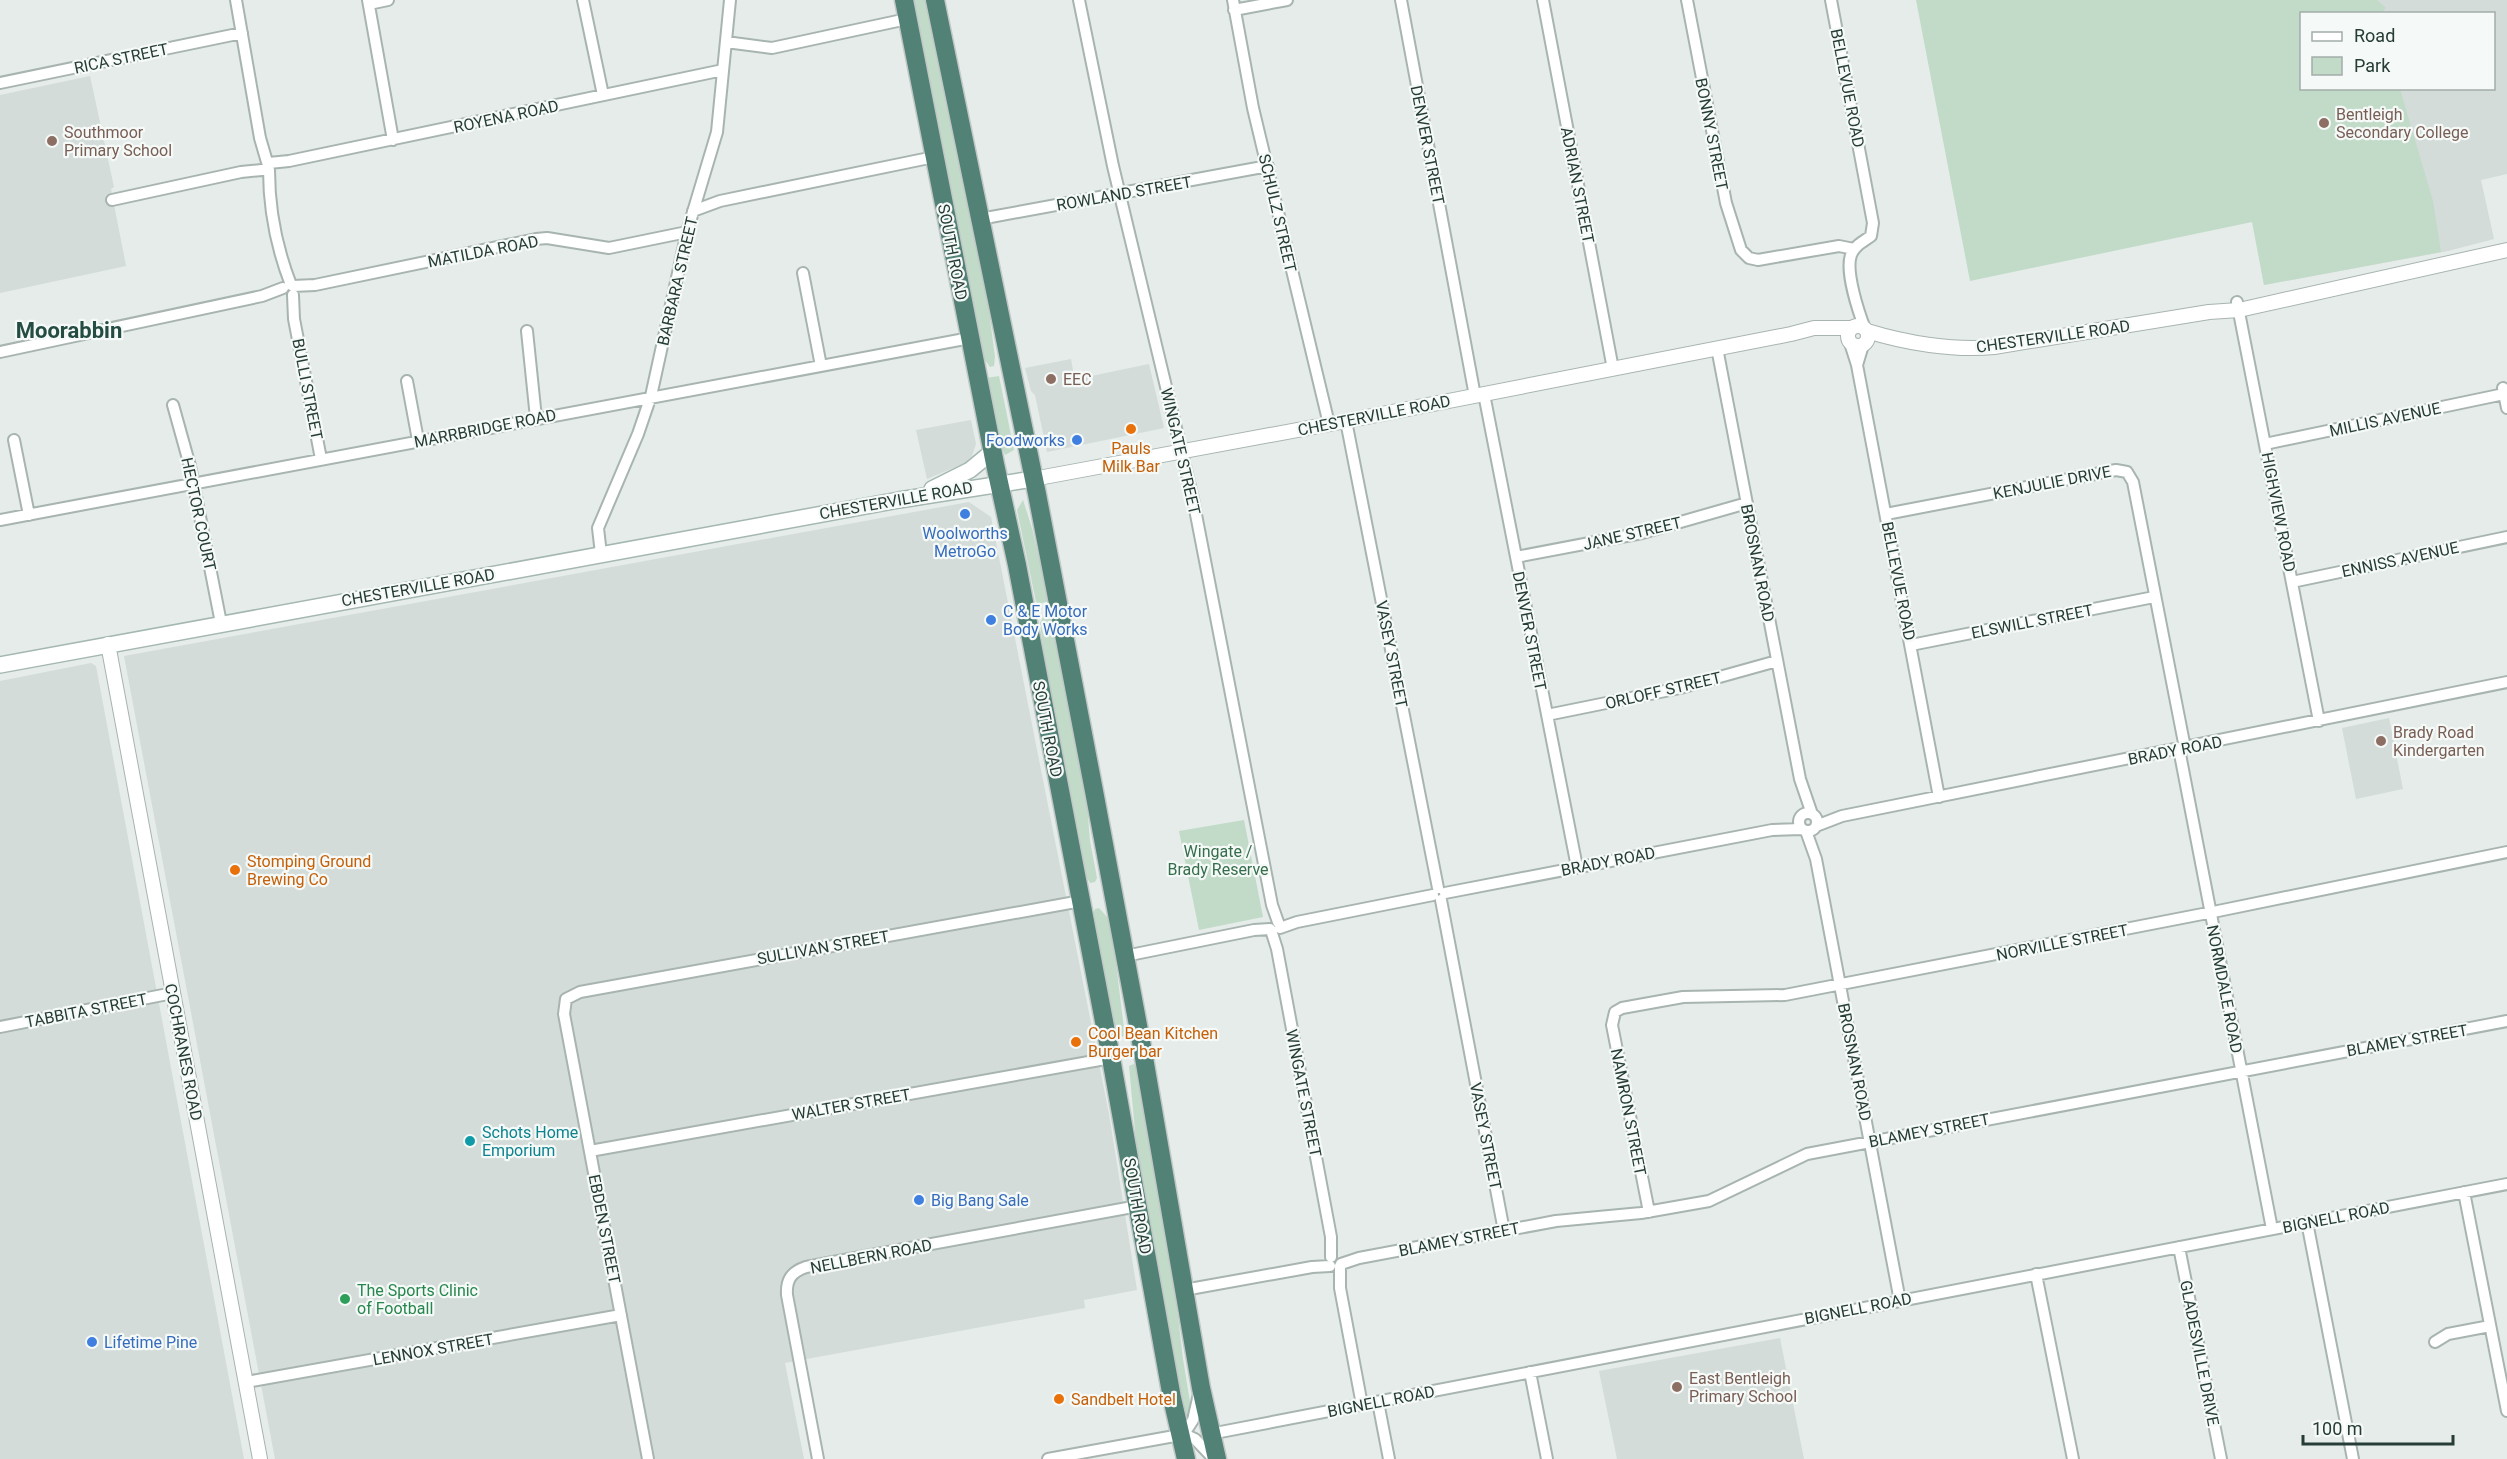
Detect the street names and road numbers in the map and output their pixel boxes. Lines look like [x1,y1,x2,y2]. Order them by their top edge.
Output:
street label: BELLEVUE ROAD [1827,27,1868,149]
street label: RICA STREET [72,39,170,78]
street label: BONNY STREET [1691,76,1732,192]
street label: DENVER STREET [1407,84,1448,207]
street label: ROYENA ROAD [452,96,560,137]
street label: ADRIAN STREET [1557,125,1598,245]
street label: SCHULZ STREET [1255,152,1300,274]
street label: ROWLAND STREET [1055,172,1194,215]
street label: SOUTH ROAD [934,202,971,302]
street label: BARBARA STREET [653,214,702,347]
street label: MATILDA ROAD [426,231,540,272]
street label: CHESTERVILLE ROAD [1975,316,2131,357]
street label: BULLI STREET [288,337,327,442]
street label: WINGATE STREET [1157,386,1204,517]
street label: CHESTERVILLE ROAD [1296,391,1452,440]
street label: MILLIS AVENUE [2328,398,2442,441]
street label: MARRBRIDGE ROAD [412,405,558,452]
street label: HIGHVIEW ROAD [2258,451,2299,574]
street label: HECTOR COURT [177,456,220,573]
street label: KENJULIE DRIVE [1991,462,2113,503]
street label: CHESTERVILLE ROAD [818,478,974,523]
street label: BROSNAN ROAD [1737,503,1778,623]
street label: JANE STREET [1581,513,1684,554]
street label: BELLEVUE ROAD [1878,520,1919,642]
street label: ENNISS AVENUE [2340,538,2460,581]
street label: CHESTERVILLE ROAD [340,565,496,610]
street label: DENVER STREET [1509,570,1550,693]
street label: VASEY STREET [1372,599,1411,710]
street label: ELSWILL STREET [1970,600,2095,643]
street label: ORLOFF STREET [1603,668,1723,713]
street label: SOUTH ROAD [1029,679,1066,779]
street label: BRADY ROAD [2126,732,2224,769]
street label: BRADY ROAD [1559,843,1657,880]
street label: NORVILLE STREET [1995,920,2130,965]
street label: NORMDALE ROAD [2203,923,2246,1055]
street label: SULLIVAN STREET [756,926,891,968]
street label: COCHRANES ROAD [161,982,206,1122]
street label: TABBITA STREET [24,989,149,1032]
street label: BROSNAN ROAD [1834,1002,1875,1122]
street label: BLAMEY STREET [2345,1020,2470,1060]
street label: WINGATE STREET [1282,1028,1325,1159]
street label: NAMRON STREET [1607,1047,1650,1178]
street label: VASEY STREET [1466,1081,1505,1192]
street label: WALTER STREET [790,1085,912,1124]
street label: BLAMEY STREET [1867,1109,1992,1152]
street label: SOUTH ROAD [1120,1156,1155,1256]
street label: EBDEN STREET [585,1173,624,1286]
street label: BIGNELL ROAD [2281,1198,2391,1237]
street label: BLAMEY STREET [1397,1218,1522,1261]
street label: NELLBERN ROAD [809,1235,934,1278]
street label: GLADESVILLE DRIVE [2176,1279,2223,1428]
street label: BIGNELL ROAD [1803,1289,1913,1328]
street label: LENNOX STREET [371,1329,495,1369]
street label: BIGNELL ROAD [1326,1382,1436,1421]

